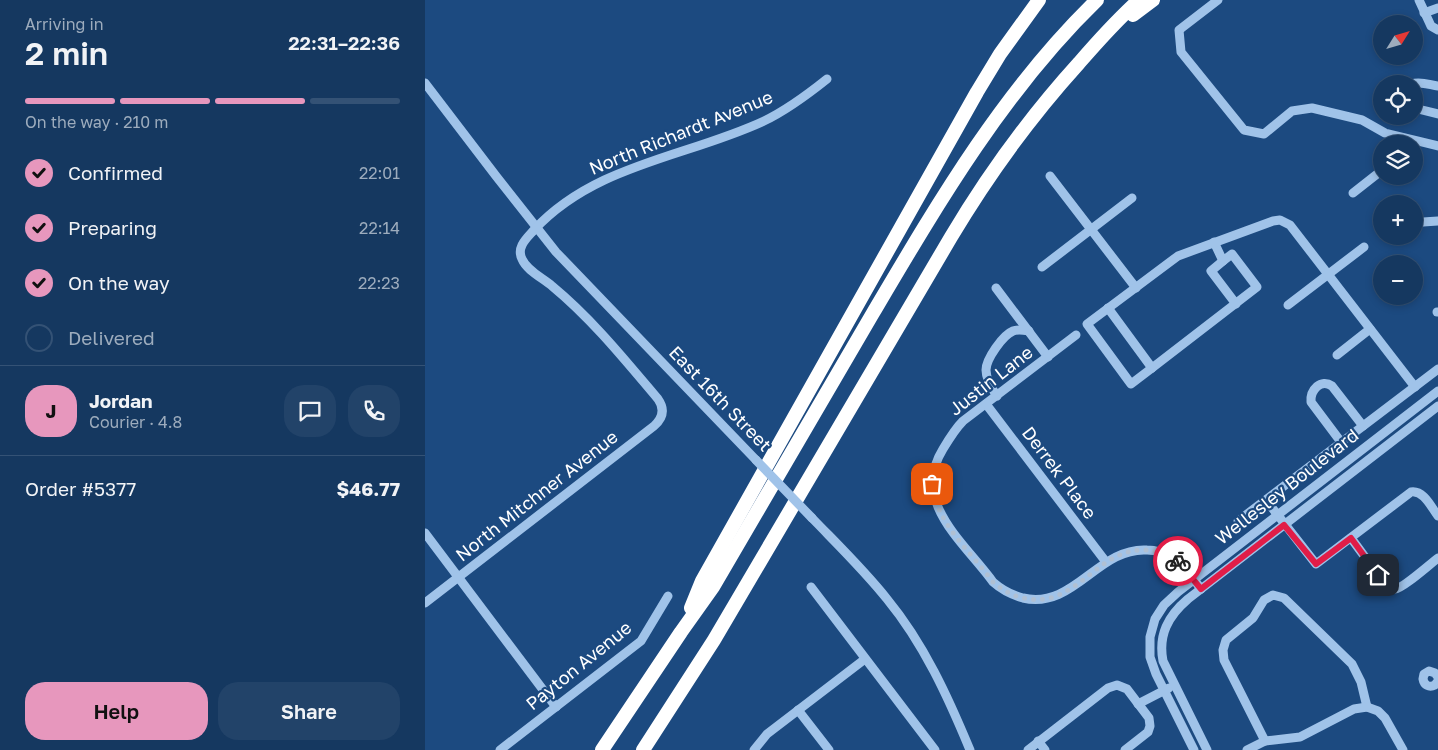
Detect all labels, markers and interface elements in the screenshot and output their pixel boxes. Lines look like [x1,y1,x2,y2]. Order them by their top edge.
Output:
text: Arriving in [25,14,104,34]
north arrow [1373,15,1423,65]
map controls [1373,15,1423,305]
text: 22:31–22:36 [288,31,400,54]
text: 2 min [25,34,108,72]
button: locate [1373,75,1423,125]
street label: North Richardt Avenue [586,85,776,179]
text: On the way · 210 m [25,112,168,132]
button: layers [1373,135,1423,185]
icon: check [25,159,53,187]
text: Confirmed [68,161,163,184]
text: 22:01 [359,163,400,183]
button: + [1373,195,1423,245]
icon: check [25,214,53,242]
text: Preparing [68,216,157,239]
text: 22:14 [359,218,400,238]
button: − [1373,255,1423,305]
icon: check [25,269,53,297]
text: On the way [68,271,170,294]
text: 22:23 [358,273,400,293]
text: Delivered [68,326,155,349]
street label: East 16th Street [665,341,777,456]
street label: Justin Lane [944,341,1037,420]
button: chat [284,385,336,437]
button: phone [348,385,400,437]
text: Jordan [89,389,153,412]
text: J [46,399,56,422]
text: Courier · 4.8 [89,412,182,432]
street label: Derrek Place [1018,422,1102,523]
street label: Wellesley Boulevard [1210,423,1362,549]
street label: North Mitchner Avenue [451,425,622,565]
pin [911,463,953,505]
icon: bag [918,470,946,498]
text: Order #5377 [25,477,136,500]
text: $46.77 [337,477,400,500]
courier [1153,536,1203,586]
icon: bike [1164,547,1192,575]
pin [1357,554,1399,596]
icon: home [1364,561,1392,589]
street label: Payton Avenue [521,616,635,714]
button: Help [25,682,208,740]
button: Share [218,682,400,740]

